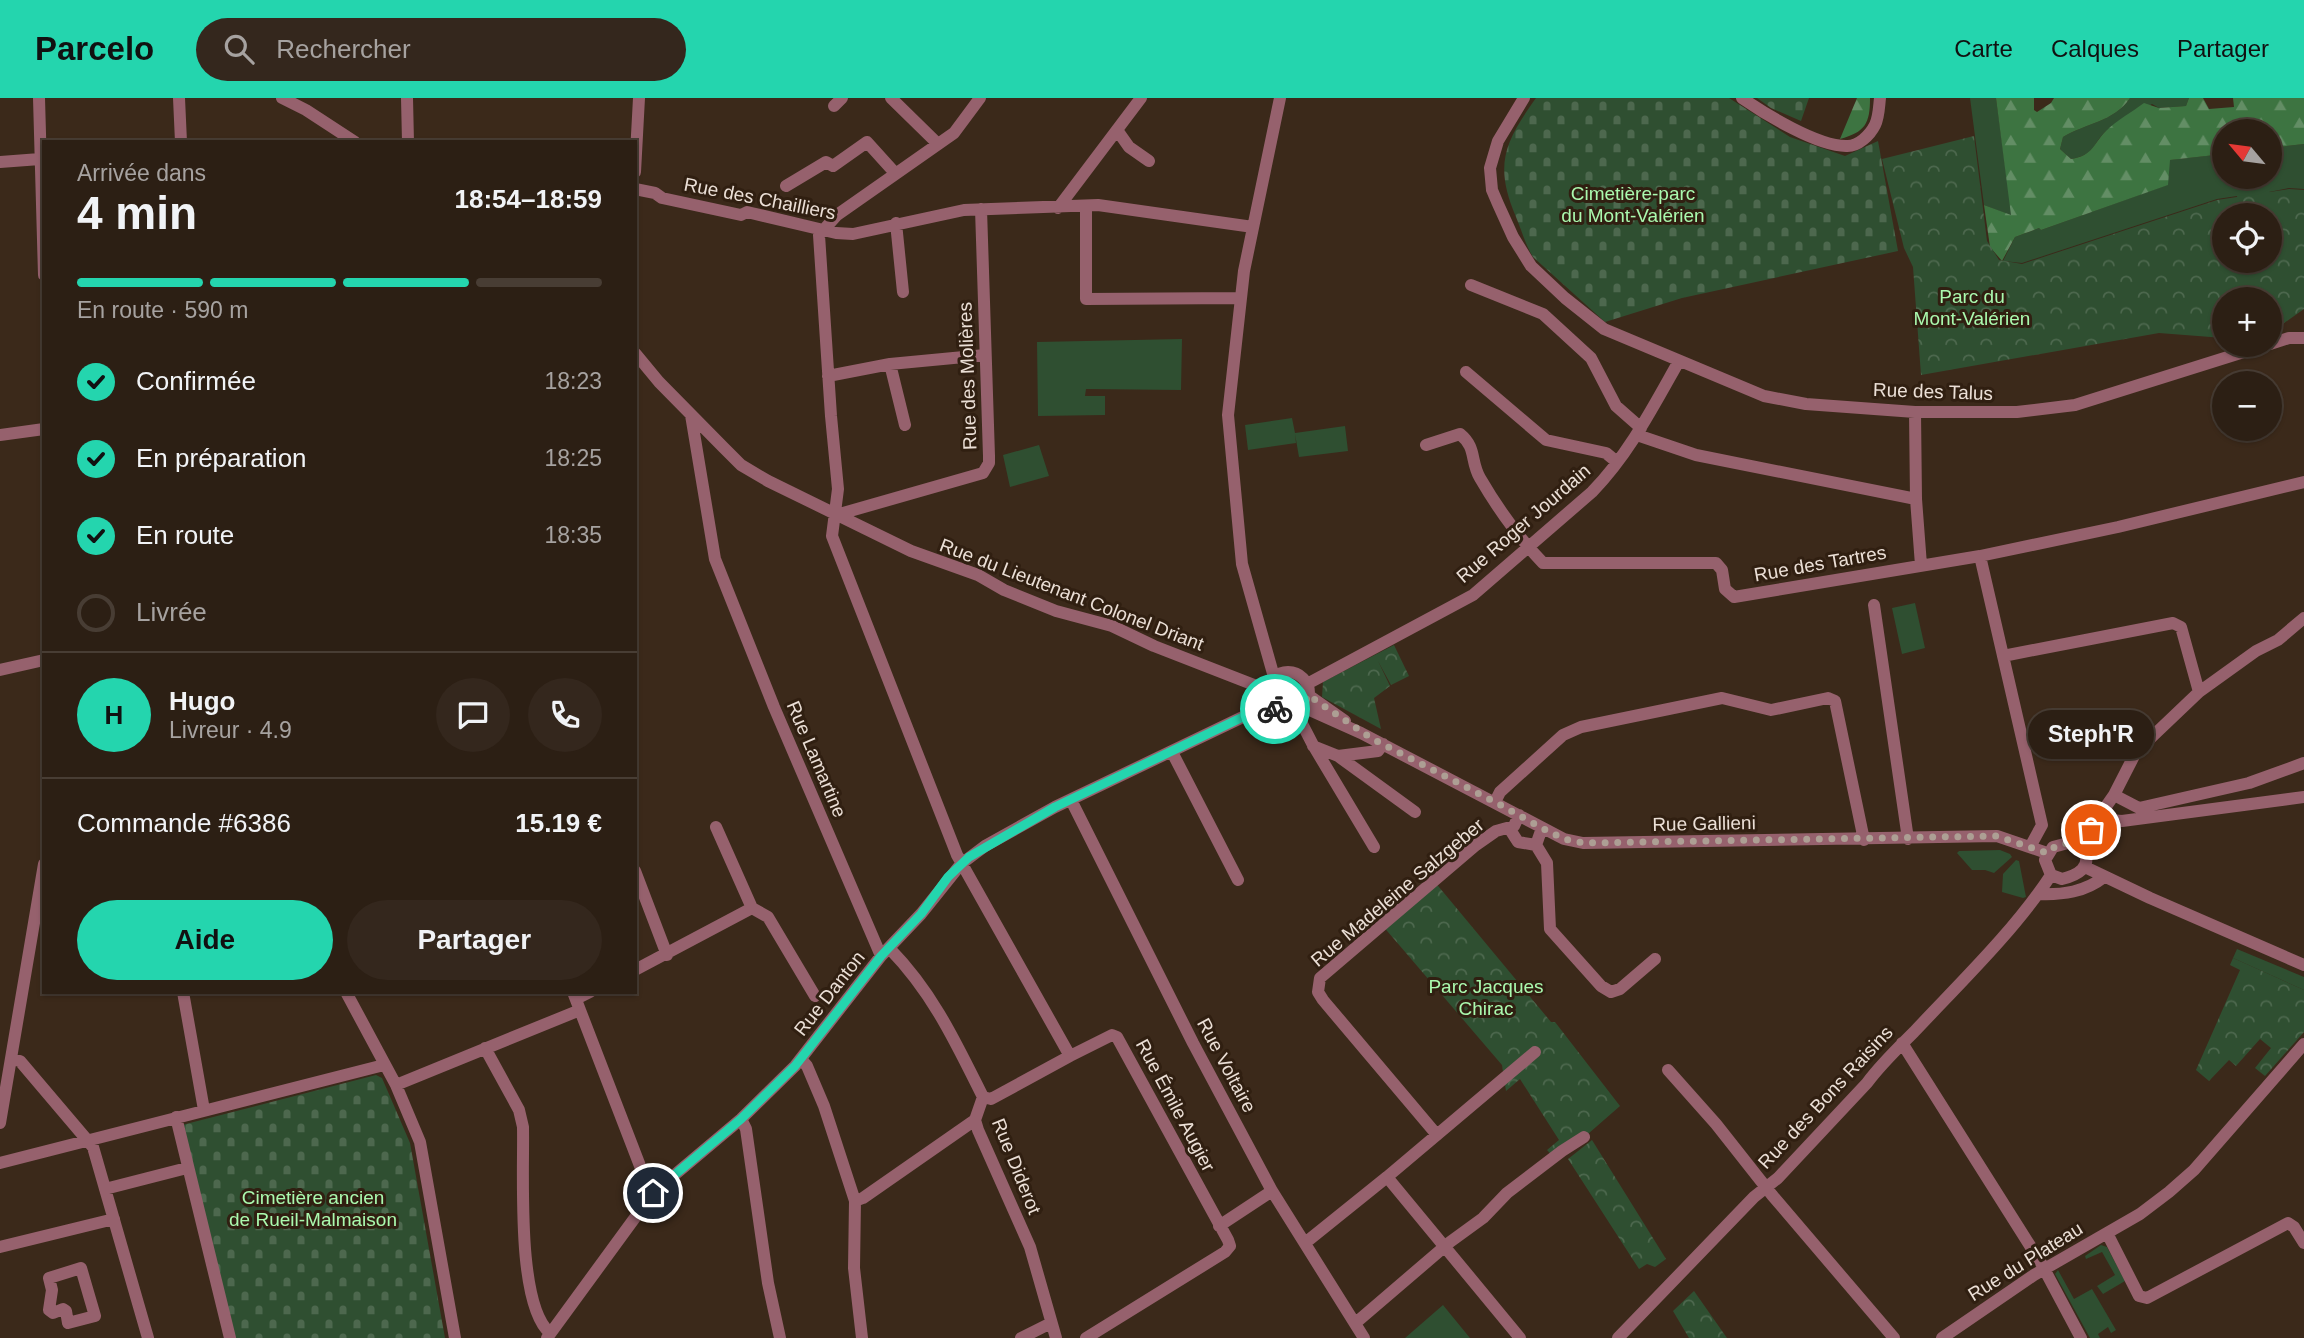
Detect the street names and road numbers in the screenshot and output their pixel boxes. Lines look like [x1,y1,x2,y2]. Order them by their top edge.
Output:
street label: Rue des Chailliers [682,173,838,224]
street label: Rue des Molières [954,302,981,450]
street label: Rue des Talus [1873,379,1993,404]
street label: Rue Roger Jourdain [1452,460,1594,587]
street label: Rue du Lieutenant Colonel Driant [937,534,1207,655]
street label: Rue des Tartres [1752,542,1888,585]
street label: Rue Lamartine [783,698,851,821]
street label: Rue Gallieni [1652,812,1756,835]
street label: Rue Madeleine Salzgeber [1307,814,1488,971]
street label: Rue Danton [790,947,869,1040]
street label: Rue Voltaire [1193,1015,1260,1116]
street label: Rue des Bons Raisins [1754,1022,1897,1173]
street label: Rue Émile Augier [1132,1035,1220,1176]
street label: Rue Diderot [988,1115,1046,1218]
street label: Rue du Plateau [1964,1218,2086,1305]

